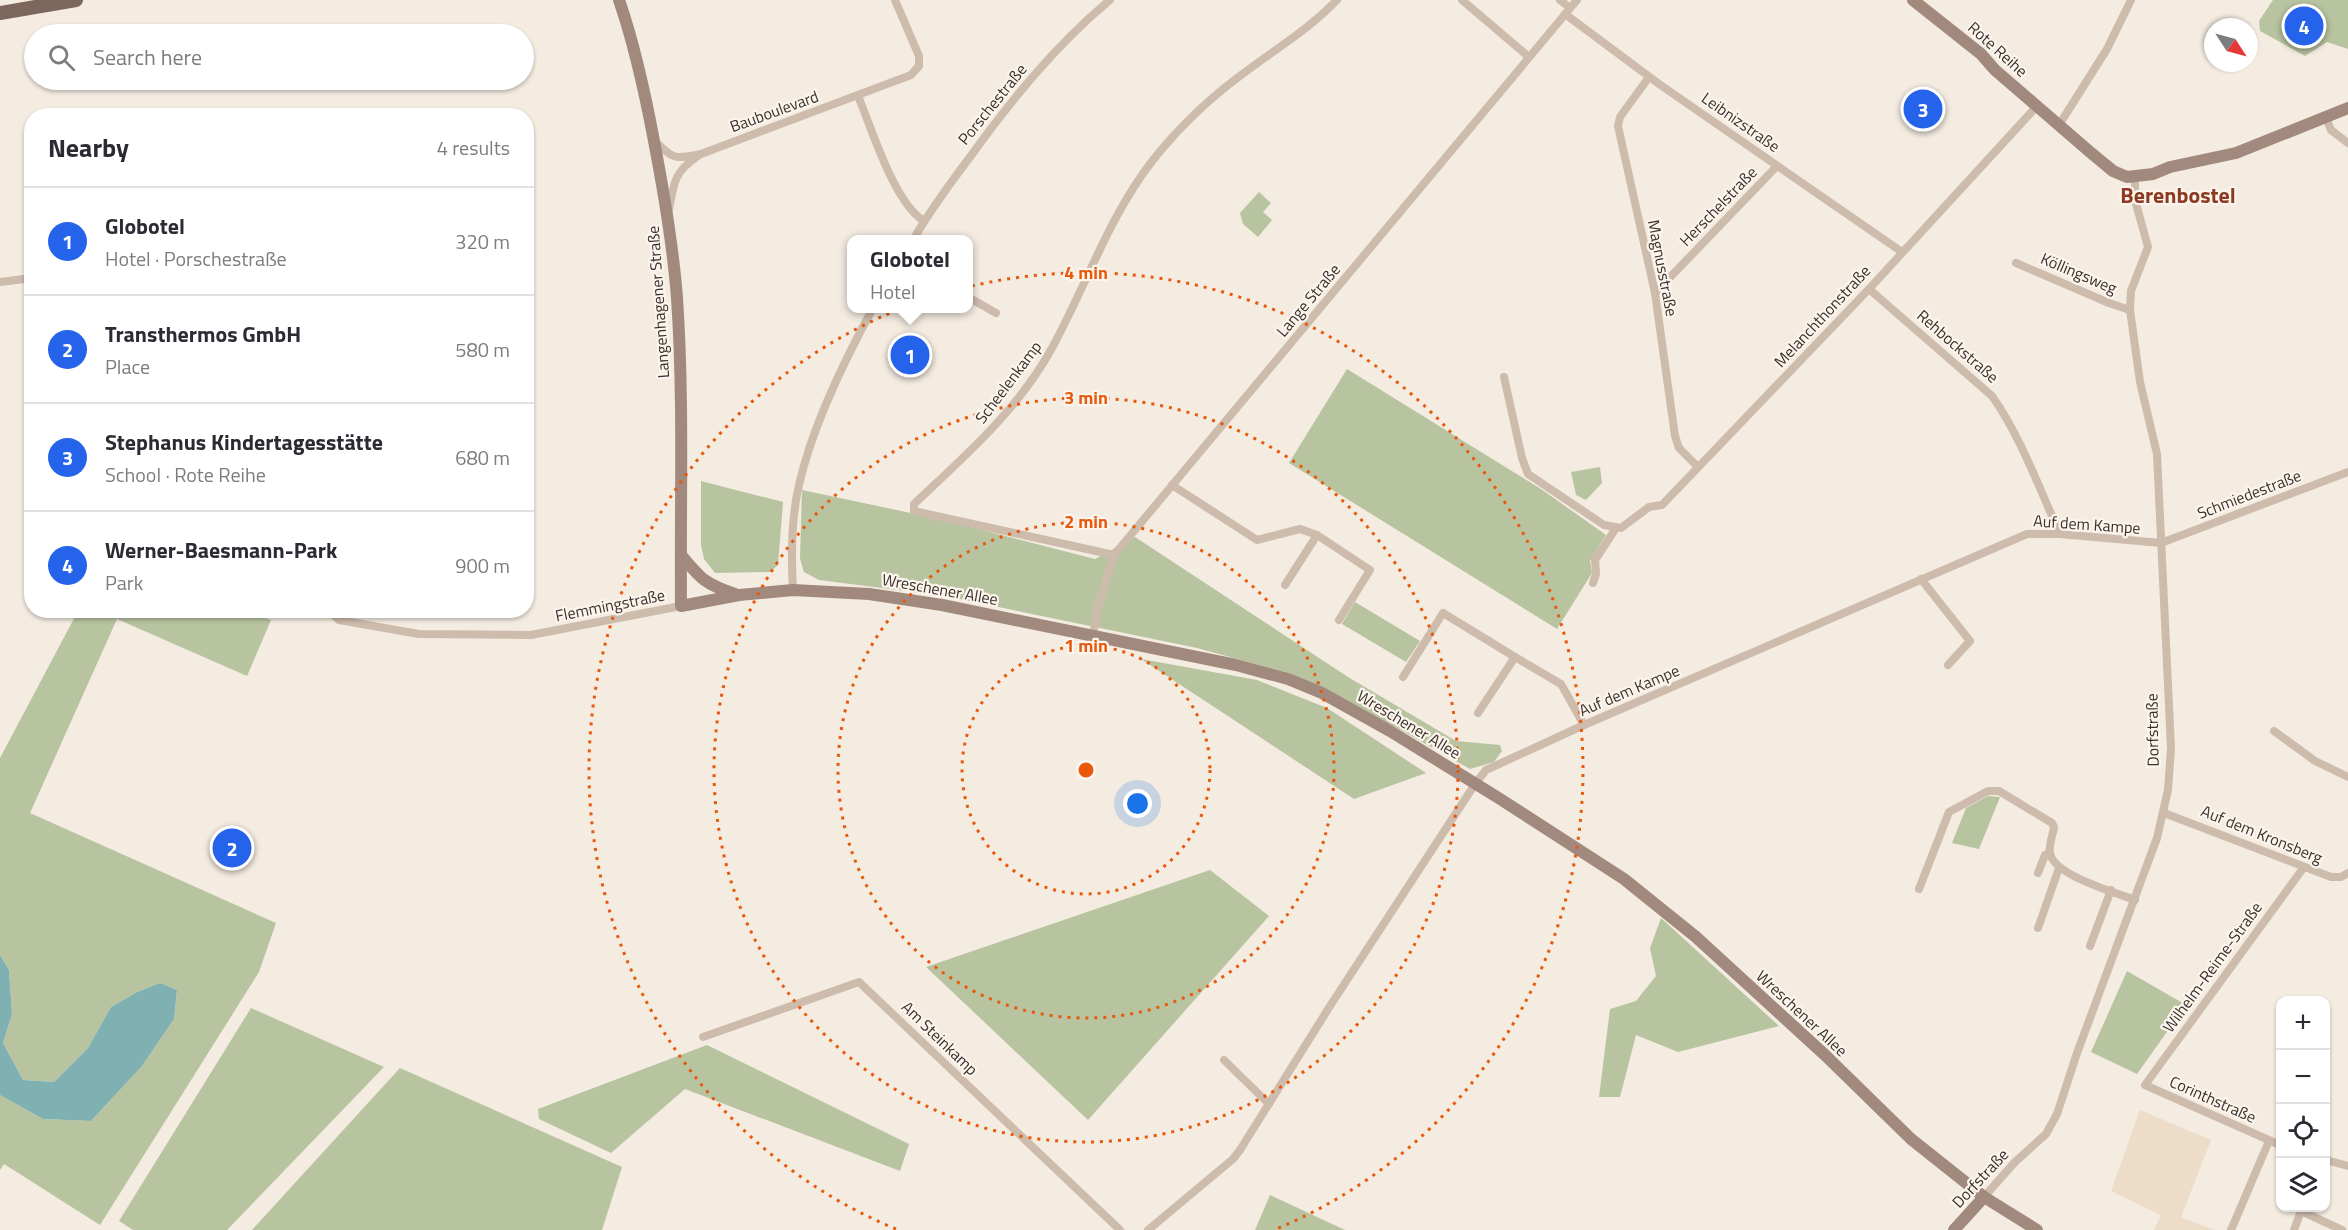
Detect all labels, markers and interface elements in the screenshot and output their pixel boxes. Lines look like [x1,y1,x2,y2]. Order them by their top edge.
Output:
pin: 4 [2284,3,2324,48]
street label: Rote Reihe [1963,16,2033,82]
north arrow [2204,18,2258,72]
search box [24,24,534,90]
text: Search here [93,40,202,74]
icon: search [45,41,78,74]
street label: Porschestraße [952,58,1032,150]
street label: Bauboulevard [726,84,822,138]
street label: Leibnizstraße [1697,86,1785,158]
pin: 3 [1904,86,1942,132]
text: Nearby [48,128,129,167]
text: 4 results [437,132,510,163]
street label: Herschelstraße [1674,161,1762,251]
district label: Berenbostel [2120,178,2236,212]
text: Globotel [105,209,185,243]
street label: Magnusstraße [1642,218,1684,318]
street label: Langenhagener Straße [641,225,675,379]
text: 1 [62,226,73,257]
text: 320 m [455,226,510,257]
popup [847,235,973,313]
text: Globotel [870,242,950,276]
text: Hotel · Porschestraße [105,243,287,274]
street label: Köllingsweg [2037,246,2121,300]
street label: Lange Straße [1270,258,1346,342]
text: 4 min [1064,259,1108,286]
street label: Melanchthonstraße [1768,259,1876,373]
text: Hotel [870,276,916,307]
street label: Rehbockstraße [1912,304,2004,388]
text: Transthermos GmbH [105,317,301,351]
pin: 1 [890,332,930,378]
text: 2 [62,334,73,365]
text: 580 m [455,334,510,365]
street label: Scheelenkamp [969,336,1047,428]
text: Place [105,351,150,382]
text: 3 min [1064,384,1108,411]
text: Stephanus Kindertagesstätte [105,425,383,459]
text: 3 [62,442,73,473]
text: 680 m [455,442,510,473]
text: School · Rote Reihe [105,459,266,490]
street label: Schmiedestraße [2194,463,2304,525]
text: 2 min [1064,508,1108,535]
street label: Auf dem Kampe [2033,508,2141,540]
text: Werner-Baesmann-Park [105,533,337,567]
text: 4 [62,550,73,581]
text: 900 m [455,550,510,581]
text: Park [105,567,143,598]
street label: Wreschener Allee [880,567,1000,611]
street label: Flemmingstraße [553,583,667,627]
text: 1 min [1064,632,1108,659]
street label: Auf dem Kampe [1575,658,1683,722]
street label: Wreschener Allee [1353,684,1465,764]
street label: Dorfstraße [2139,693,2165,767]
centre of rings [1076,760,1096,780]
your location [1123,789,1152,818]
street label: Auf dem Kronsberg [2198,799,2326,869]
pin: 2 [212,826,252,870]
street label: Wilhelm-Reime-Straße [2156,897,2268,1037]
street label: Wreschener Allee [1751,964,1853,1062]
street label: Am Steinkamp [896,995,984,1081]
map controls [2276,996,2330,1212]
button: + [2276,996,2330,1050]
button: − [2276,1050,2330,1104]
street label: Corinthstraße [2166,1069,2260,1129]
button: locate [2276,1104,2330,1158]
street label: Dorfstraße [1946,1143,2014,1213]
button: layers [2276,1158,2330,1212]

